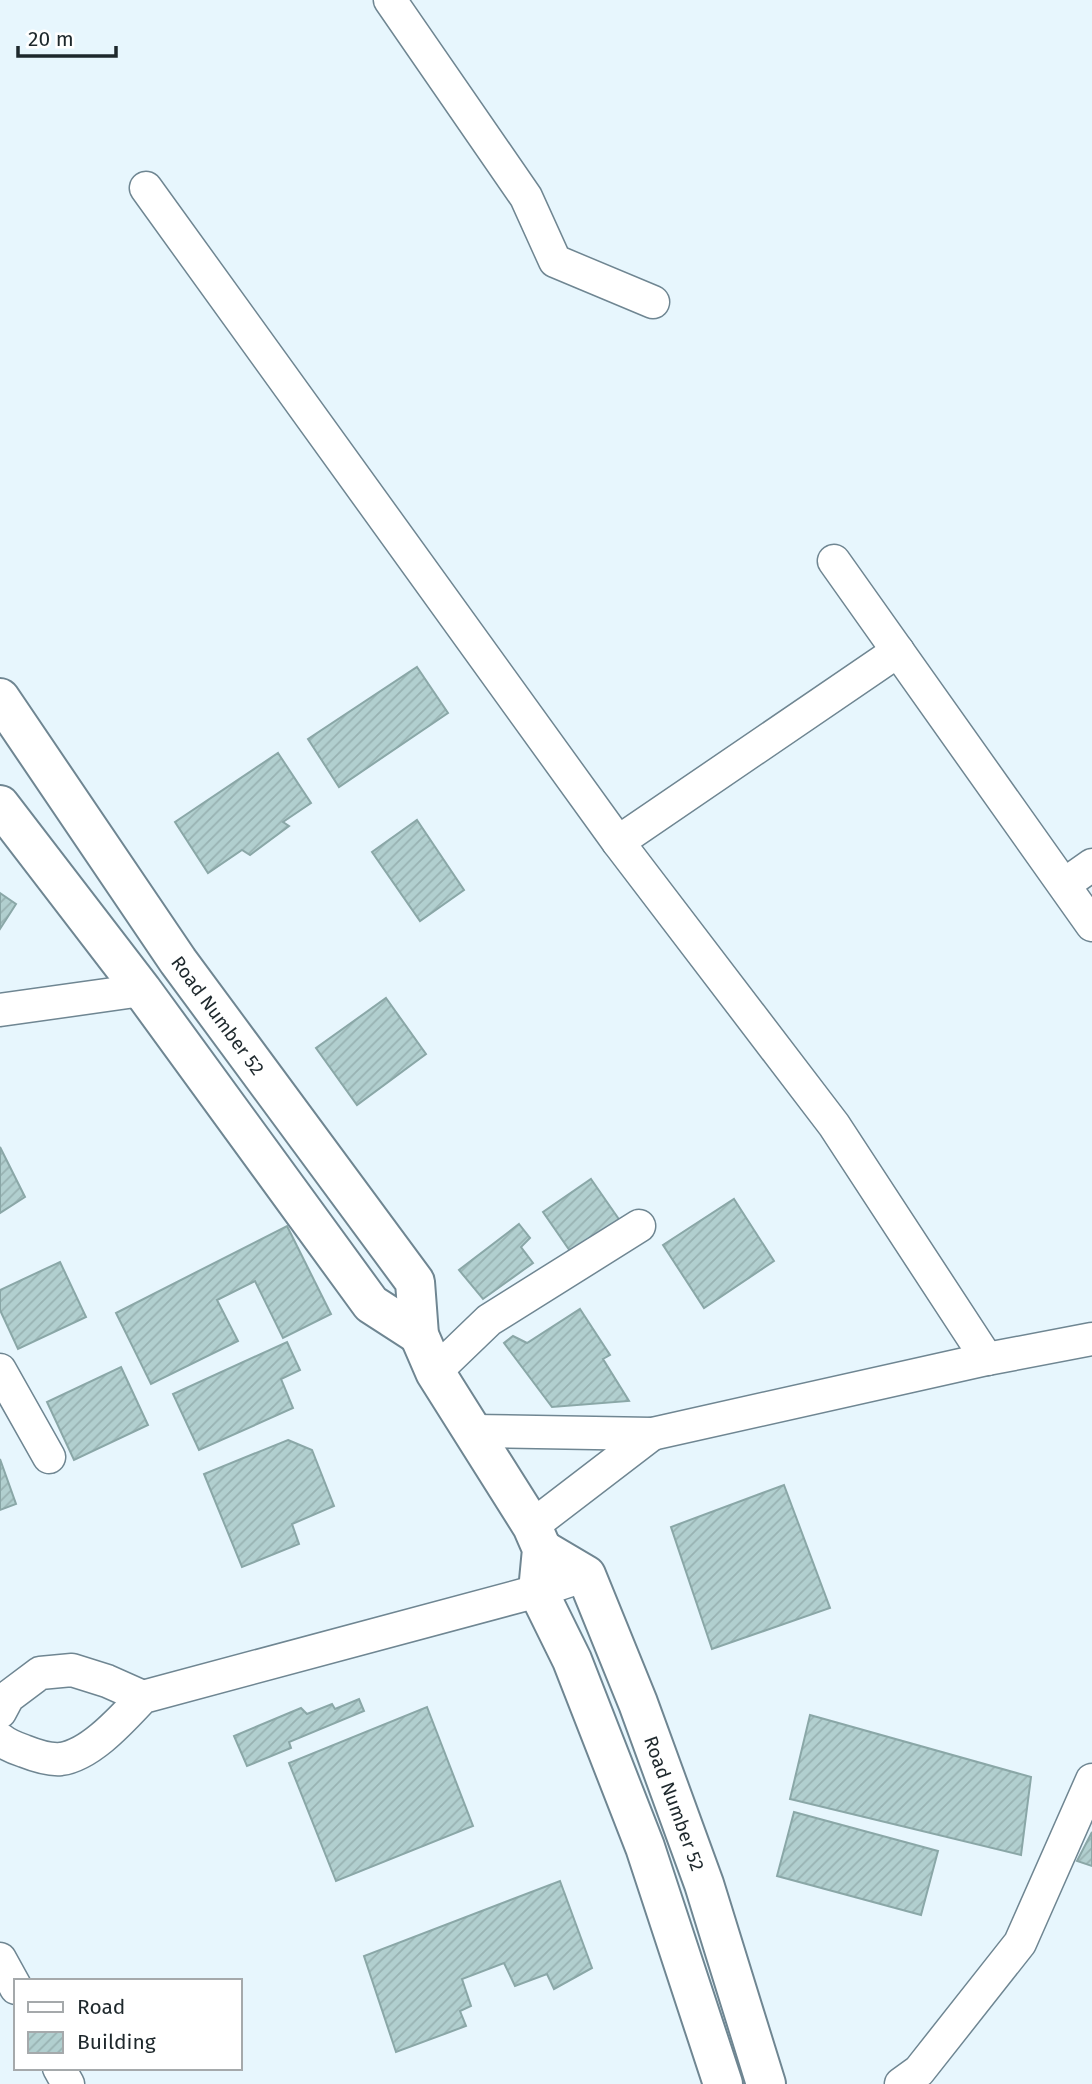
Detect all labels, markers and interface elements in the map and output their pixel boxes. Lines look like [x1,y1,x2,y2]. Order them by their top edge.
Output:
scale bar [18,14,116,58]
text: 20 m [28,26,74,52]
street label: Road Number 52 [166,952,269,1079]
street label: Road Number 52 [639,1733,709,1874]
legend [14,1979,242,2070]
text: Road [77,1994,125,2020]
text: Building [77,2029,156,2055]

